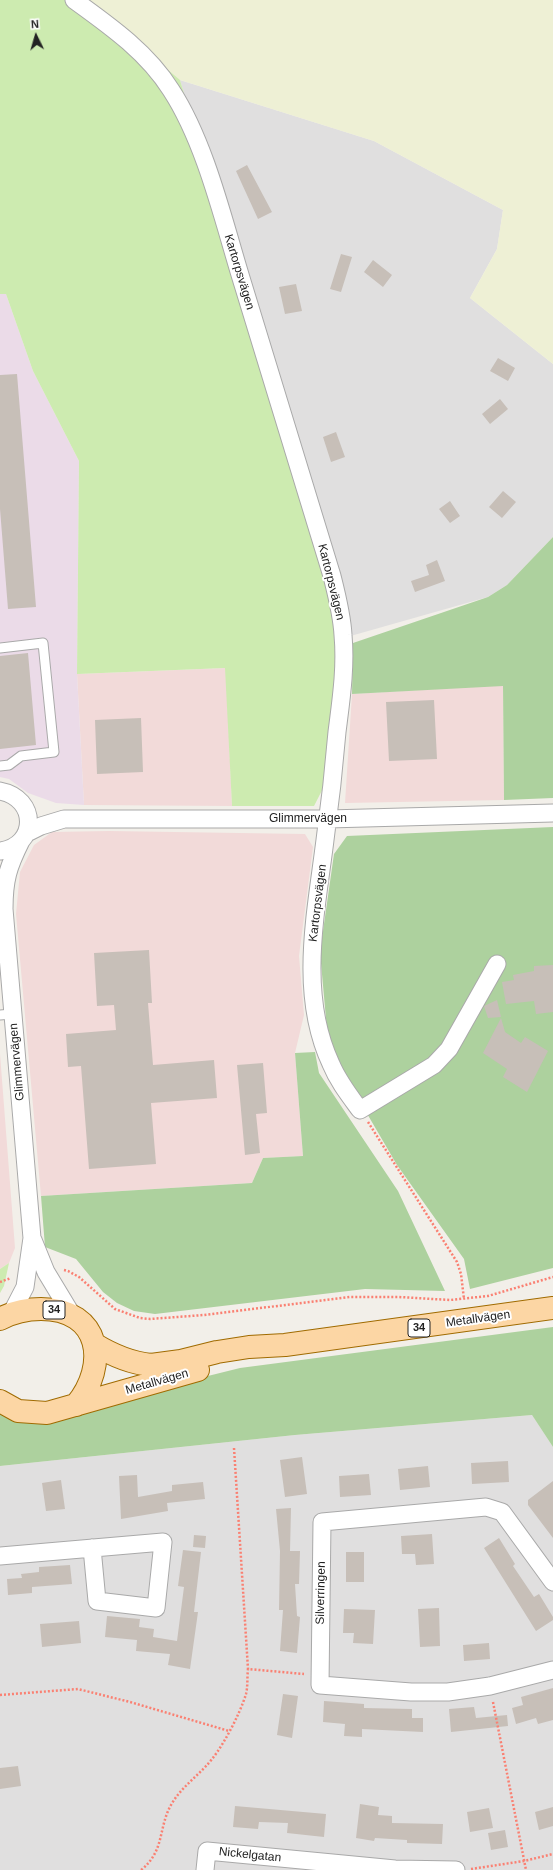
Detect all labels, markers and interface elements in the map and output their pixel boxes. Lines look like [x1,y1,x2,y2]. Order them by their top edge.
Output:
north arrow [16,16,56,56]
text: N [30,18,39,30]
street label: Kartorpsvägen [221,233,257,311]
street label: Kartorpsvägen [315,542,347,622]
street label: Glimmervägen [269,812,347,826]
street label: Kartorpsvägen [306,863,330,943]
street label: Glimmervägen [6,1023,28,1101]
road number: 34 [43,1301,65,1319]
street label: Metallvägen [445,1307,511,1331]
road number: 34 [408,1319,430,1337]
street label: Metallvägen [124,1366,190,1398]
street label: Silverringen [313,1561,329,1625]
street label: Nickelgatan [218,1845,282,1865]

